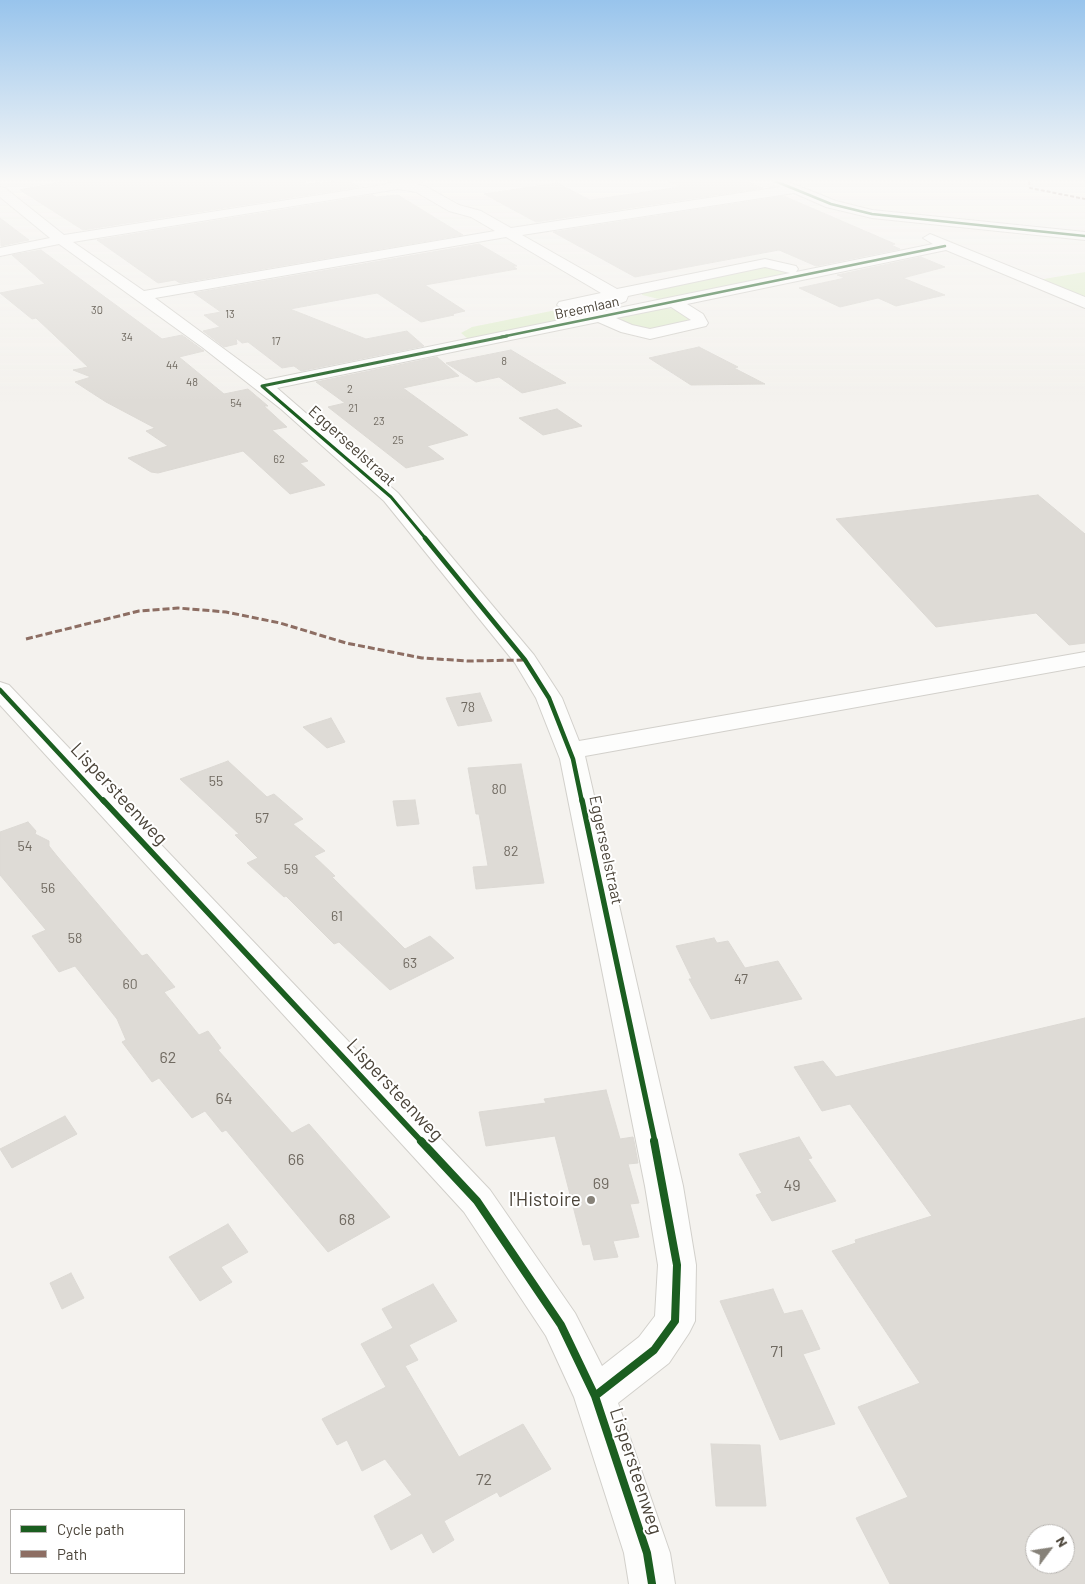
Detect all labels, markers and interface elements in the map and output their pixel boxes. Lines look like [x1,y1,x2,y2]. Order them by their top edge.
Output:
street label: Breemlaan [553,293,621,323]
house number: 30 [91,303,103,317]
house number: 13 [225,307,235,321]
house number: 34 [121,330,133,344]
house number: 17 [271,334,281,348]
house number: 8 [501,354,507,368]
house number: 44 [166,358,178,372]
house number: 48 [186,375,198,389]
house number: 2 [347,382,353,396]
house number: 54 [230,396,242,410]
house number: 21 [348,401,358,415]
street label: Eggerseelstraat [304,402,400,490]
house number: 23 [373,414,385,428]
house number: 25 [392,433,404,447]
house number: 62 [273,452,285,466]
house number: 78 [461,699,475,715]
street label: Lispersteenweg [66,738,172,850]
house number: 55 [209,773,223,789]
house number: 80 [491,781,507,797]
street label: Eggerseelstraat [585,794,627,906]
house number: 57 [255,810,269,826]
house number: 54 [18,838,32,854]
house number: 82 [504,843,518,859]
house number: 59 [284,861,298,877]
house number: 56 [41,880,55,896]
house number: 61 [331,908,343,924]
house number: 58 [68,930,82,946]
house number: 63 [403,955,417,971]
house number: 47 [734,971,748,987]
house number: 60 [122,976,138,992]
street label: Lispersteenweg [342,1034,448,1146]
house number: 62 [160,1048,176,1068]
house number: 64 [215,1089,233,1109]
house number: 66 [288,1150,304,1170]
house number: 69 [593,1174,609,1194]
house number: 49 [783,1176,801,1196]
place label: l'Histoire [509,1189,581,1211]
marker: l'Histoire [585,1194,597,1206]
house number: 68 [339,1210,355,1230]
house number: 71 [770,1342,784,1362]
street label: Lispersteenweg [605,1405,667,1537]
house number: 72 [476,1470,492,1490]
legend [10,1509,185,1574]
text: Cycle path [57,1520,124,1538]
north arrow [1025,1524,1075,1574]
text: N [1053,1533,1072,1550]
text: Path [57,1545,87,1563]

